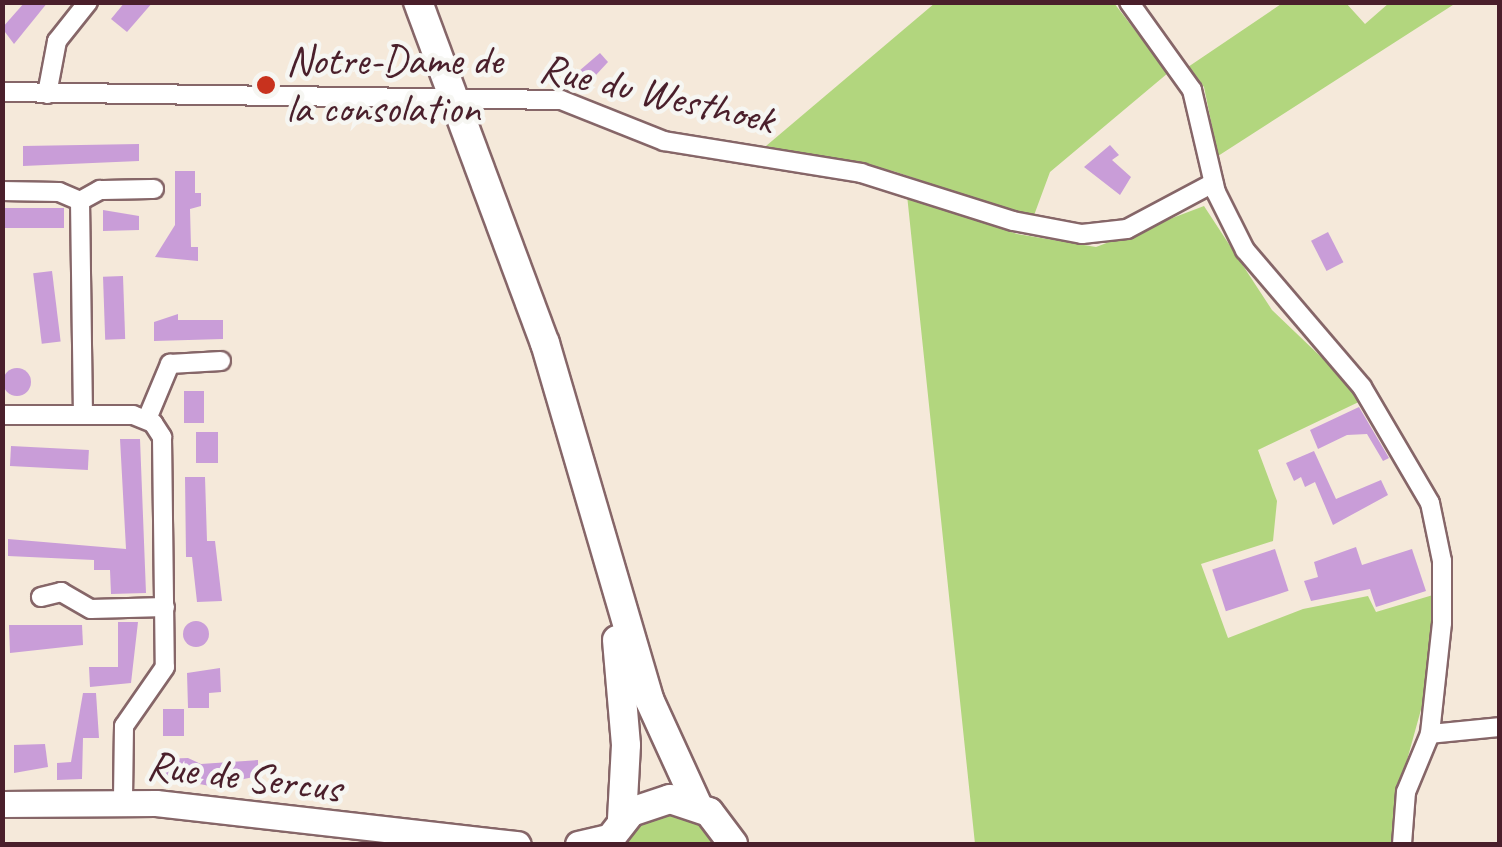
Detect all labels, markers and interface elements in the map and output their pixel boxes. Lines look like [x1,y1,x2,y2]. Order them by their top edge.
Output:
place label: Notre-Dame de la consolation [286,36,502,134]
street label: Rue du Westhoek [535,43,779,145]
marker: Notre-Dame de la consolation [255,74,277,96]
street label: Rue de Sercus [145,740,343,814]

